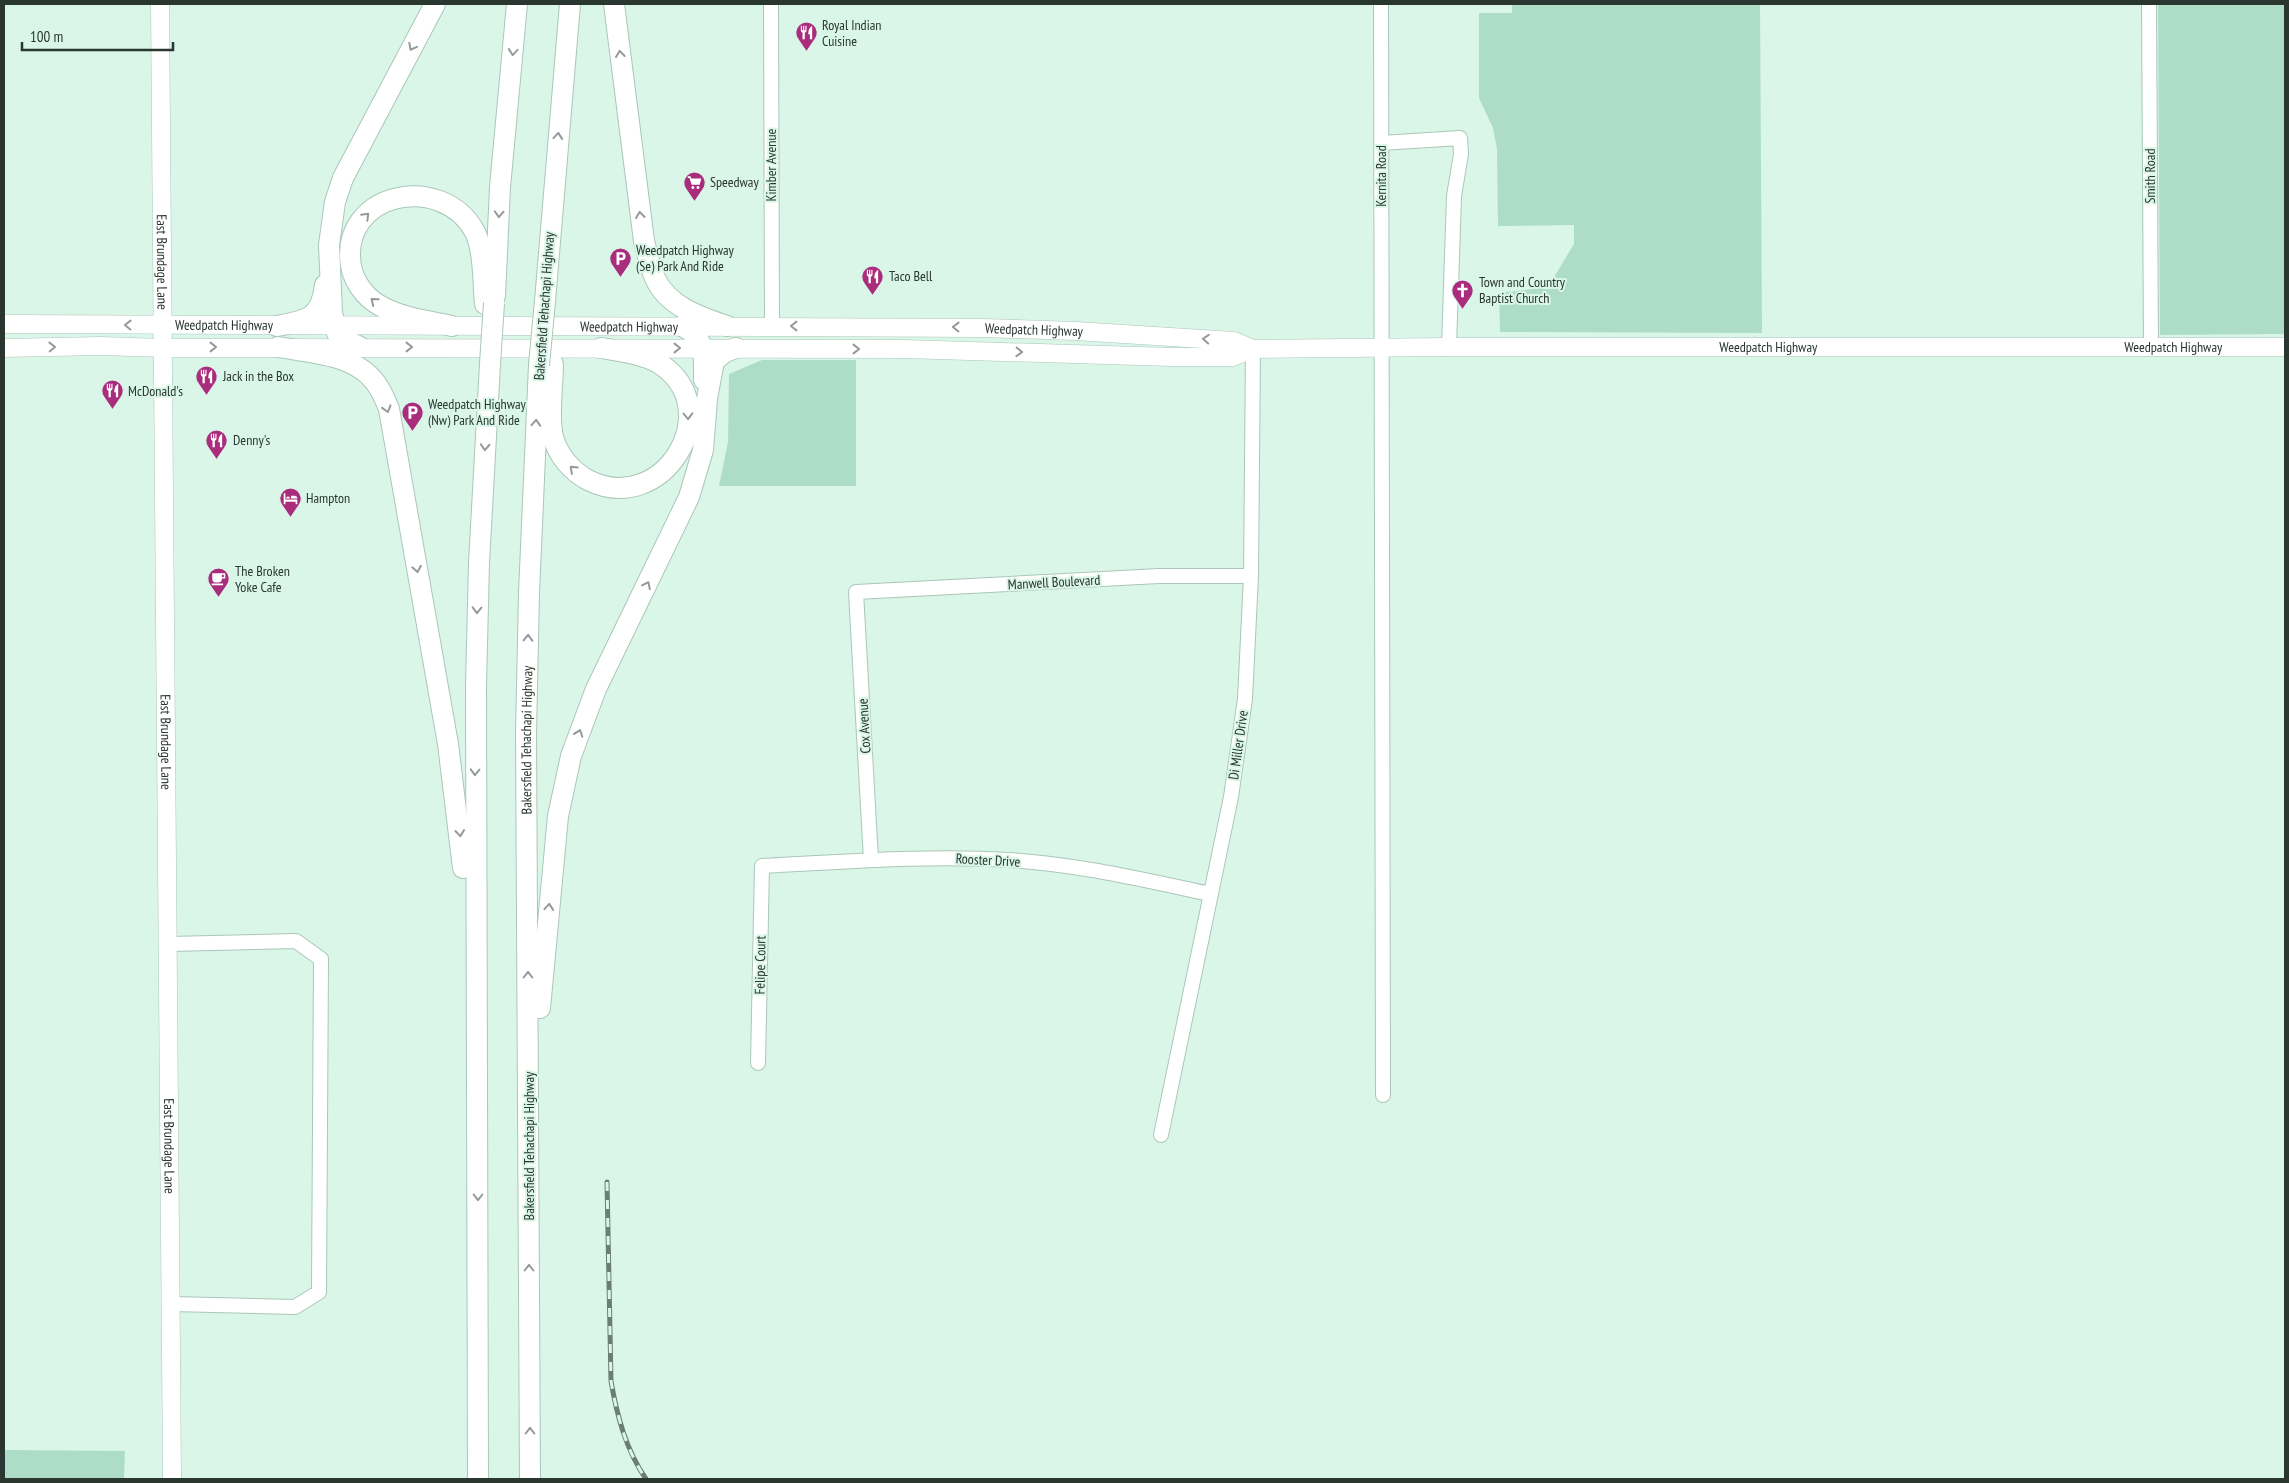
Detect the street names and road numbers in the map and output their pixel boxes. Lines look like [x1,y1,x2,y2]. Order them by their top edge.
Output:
street label: Kimber Avenue [762,128,780,201]
street label: Kernita Road [1372,145,1390,207]
street label: Smith Road [2141,148,2159,204]
street label: East Brundage Lane [153,214,171,310]
street label: Bakersfield Tehachapi Highway [530,230,558,381]
street label: Weedpatch Highway [175,316,274,334]
street label: Weedpatch Highway [580,317,679,336]
street label: Weedpatch Highway [985,319,1084,340]
street label: Weedpatch Highway [1719,338,1818,356]
street label: Weedpatch Highway [2124,338,2223,356]
street label: Manwell Boulevard [1007,571,1101,593]
street label: Bakersfield Tehachapi Highway [517,665,536,815]
street label: East Brundage Lane [157,694,175,790]
street label: Cox Avenue [854,698,874,754]
street label: Di Miller Drive [1224,709,1252,781]
street label: Rooster Drive [955,849,1021,871]
street label: Felipe Court [750,935,770,995]
street label: Bakersfield Tehachapi Highway [520,1071,538,1220]
street label: East Brundage Lane [160,1098,179,1194]

